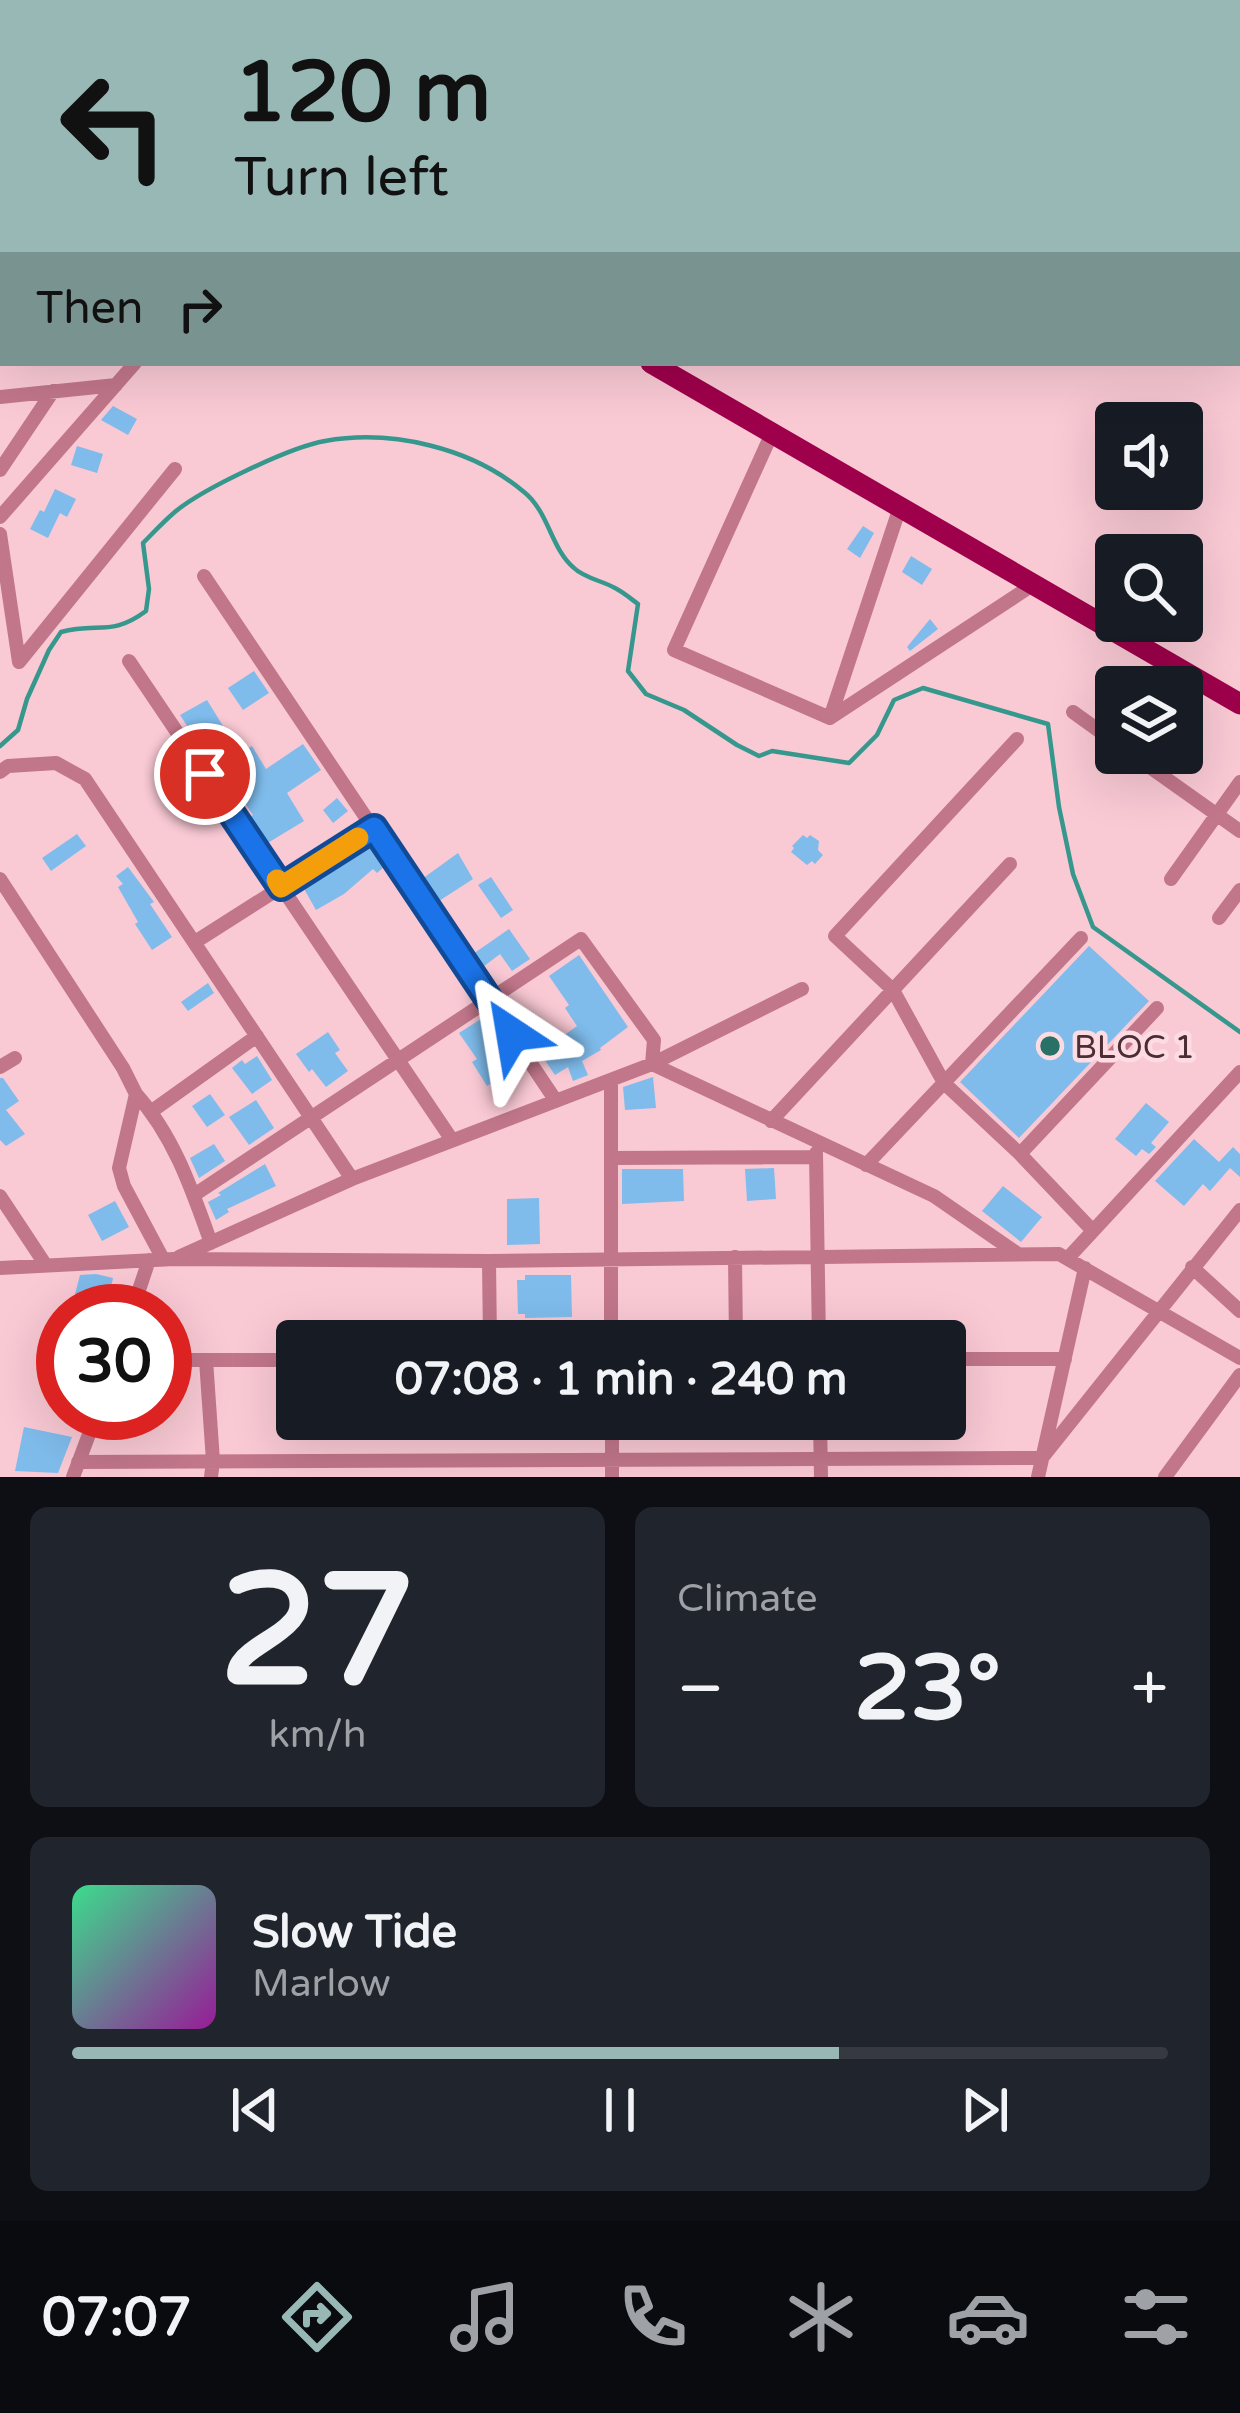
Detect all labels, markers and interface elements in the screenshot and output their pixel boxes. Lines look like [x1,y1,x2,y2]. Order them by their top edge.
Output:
text: 120 m [234,43,491,144]
icon: left [36,48,192,204]
text: Turn left [234,145,449,210]
icon: right [167,276,233,342]
text: Then [36,282,143,336]
map controls [1095,402,1203,774]
button: sound [1095,402,1203,510]
button: search [1095,534,1203,642]
button: layers [1095,666,1203,774]
pin [154,723,256,825]
icon: arrive [172,741,238,807]
position arrow [449,971,575,1097]
place label: BLOC 1 [1074,1028,1195,1067]
marker: BLOC 1 [1037,1033,1063,1059]
speed limit sign: 30 [36,1284,192,1440]
text: 07:08 · 1 min · 240 m [395,1353,847,1407]
text: 27 [220,1539,415,1727]
text: Climate [677,1575,817,1622]
text: 23° [854,1635,1001,1744]
text: − [677,1649,724,1729]
text: + [1131,1649,1168,1729]
text: km/h [268,1711,367,1758]
text: Slow Tide [252,1906,457,1960]
text: Marlow [252,1960,391,2007]
icon: previous [222,2077,288,2143]
icon: pause [587,2077,653,2143]
icon: next [952,2077,1018,2143]
icon: directions [275,2275,359,2359]
icon: music [443,2275,527,2359]
icon: phone [611,2275,695,2359]
icon: climate [779,2275,863,2359]
icon: car [946,2275,1030,2359]
icon: filters [1114,2275,1198,2359]
text: 07:07 [42,2285,192,2350]

